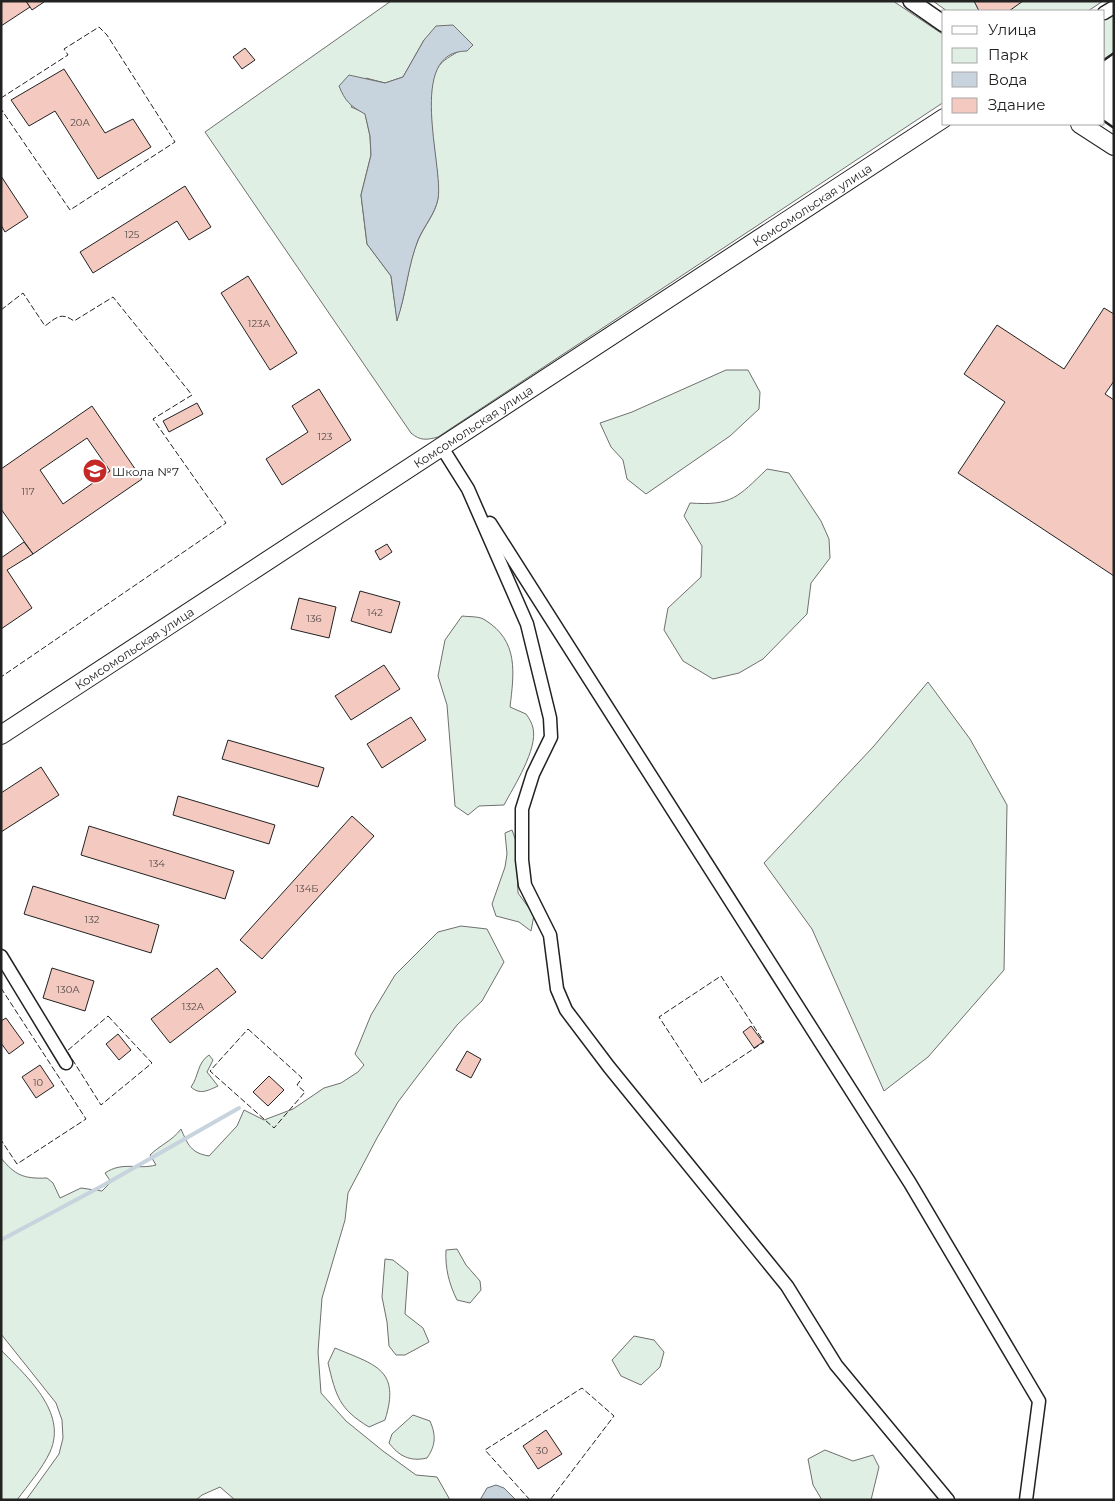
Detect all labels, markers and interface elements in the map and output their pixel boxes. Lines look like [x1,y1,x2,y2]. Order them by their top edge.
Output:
legend [942,10,1105,125]
text: Улица [988,20,1036,39]
text: Парк [988,45,1028,64]
text: Вода [988,70,1027,89]
text: Здание [988,95,1046,114]
house number: 20А [70,116,90,129]
street label: Комсомольская улица [749,160,874,249]
house number: 125 [125,228,140,241]
house number: 123А [248,317,271,330]
street label: Комсомольская улица [410,382,535,471]
house number: 123 [318,430,333,443]
school or university icon: Школа №7 [82,458,108,484]
place label: Школа №7 [112,464,179,479]
house number: 117 [21,485,35,498]
street label: Комсомольская улица [72,603,197,692]
house number: 142 [367,606,383,619]
house number: 136 [306,612,322,625]
house number: 134 [149,857,165,870]
house number: 134Б [295,882,319,895]
house number: 132 [85,913,100,926]
house number: 130А [56,983,80,996]
house number: 132А [182,1000,205,1013]
house number: 10 [33,1076,43,1089]
house number: 30 [536,1444,549,1457]

